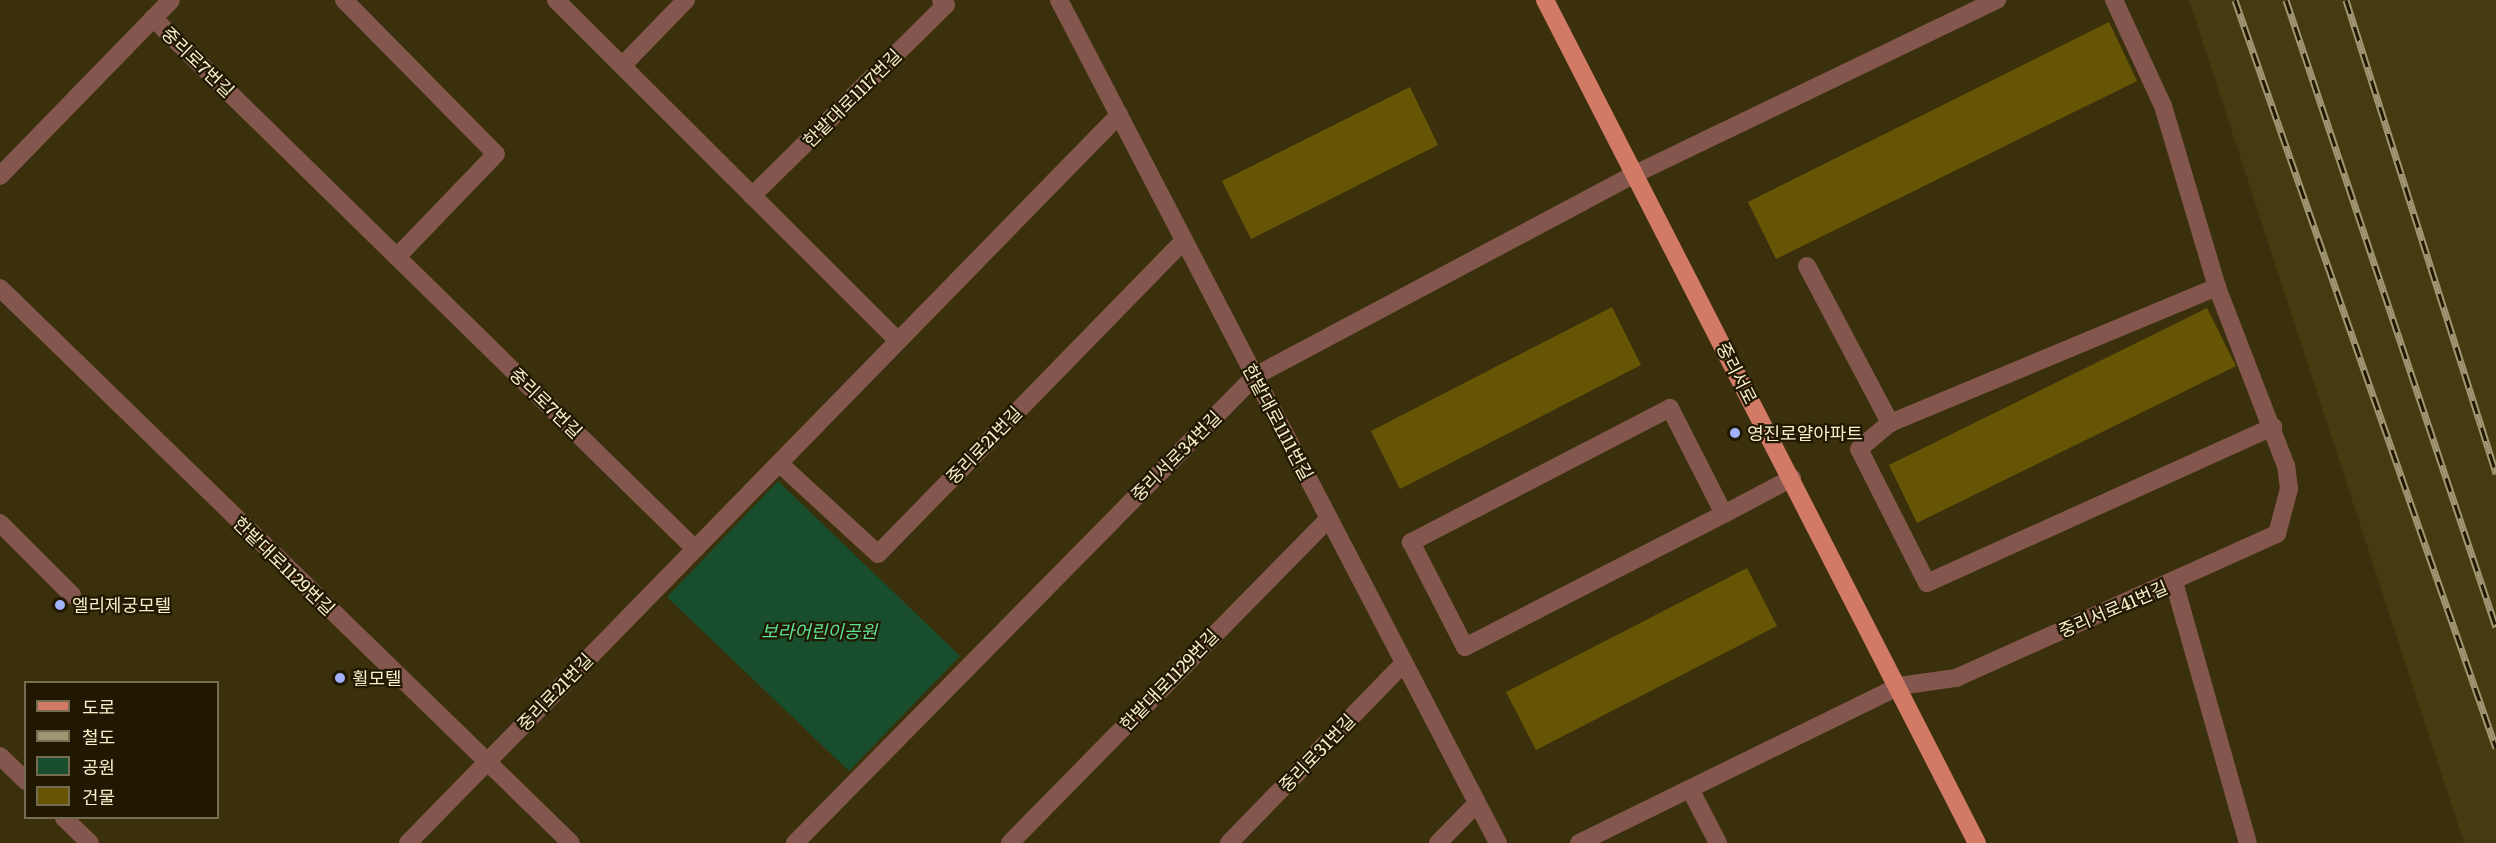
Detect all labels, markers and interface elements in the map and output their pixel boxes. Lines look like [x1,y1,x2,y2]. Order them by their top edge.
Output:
street label: 중리로7번길 [157,22,239,102]
street label: 한밭대로1117번길 [798,44,906,152]
street label: 중리서로 [1712,339,1762,407]
street label: 한밭대로1111번길 [1238,360,1318,484]
street label: 중리로7번길 [505,363,587,443]
street label: 중리로21번길 [942,402,1026,488]
street label: 중리서로34번길 [1126,406,1226,506]
place label: 영진로얄아파트 [1747,422,1863,444]
marker: 영진로얄아파트 [1728,426,1742,440]
street label: 한밭대로1129번길 [229,512,339,620]
street label: 중리서로41번길 [2055,576,2171,642]
place label: 엘리제궁모텔 [72,594,171,616]
marker: 엘리제궁모텔 [53,598,67,612]
park label: 보라어린이공원 [761,620,877,642]
street label: 한밭대로1129번길 [1115,625,1223,735]
street label: 중리로21번길 [513,649,597,735]
place label: 휠모텔 [352,667,402,689]
marker: 휠모텔 [333,671,347,685]
legend [24,681,219,819]
text: 도로 [82,693,115,720]
street label: 중리로31번길 [1275,710,1359,796]
text: 철도 [82,723,115,750]
text: 공원 [82,753,115,780]
text: 건물 [82,783,115,810]

